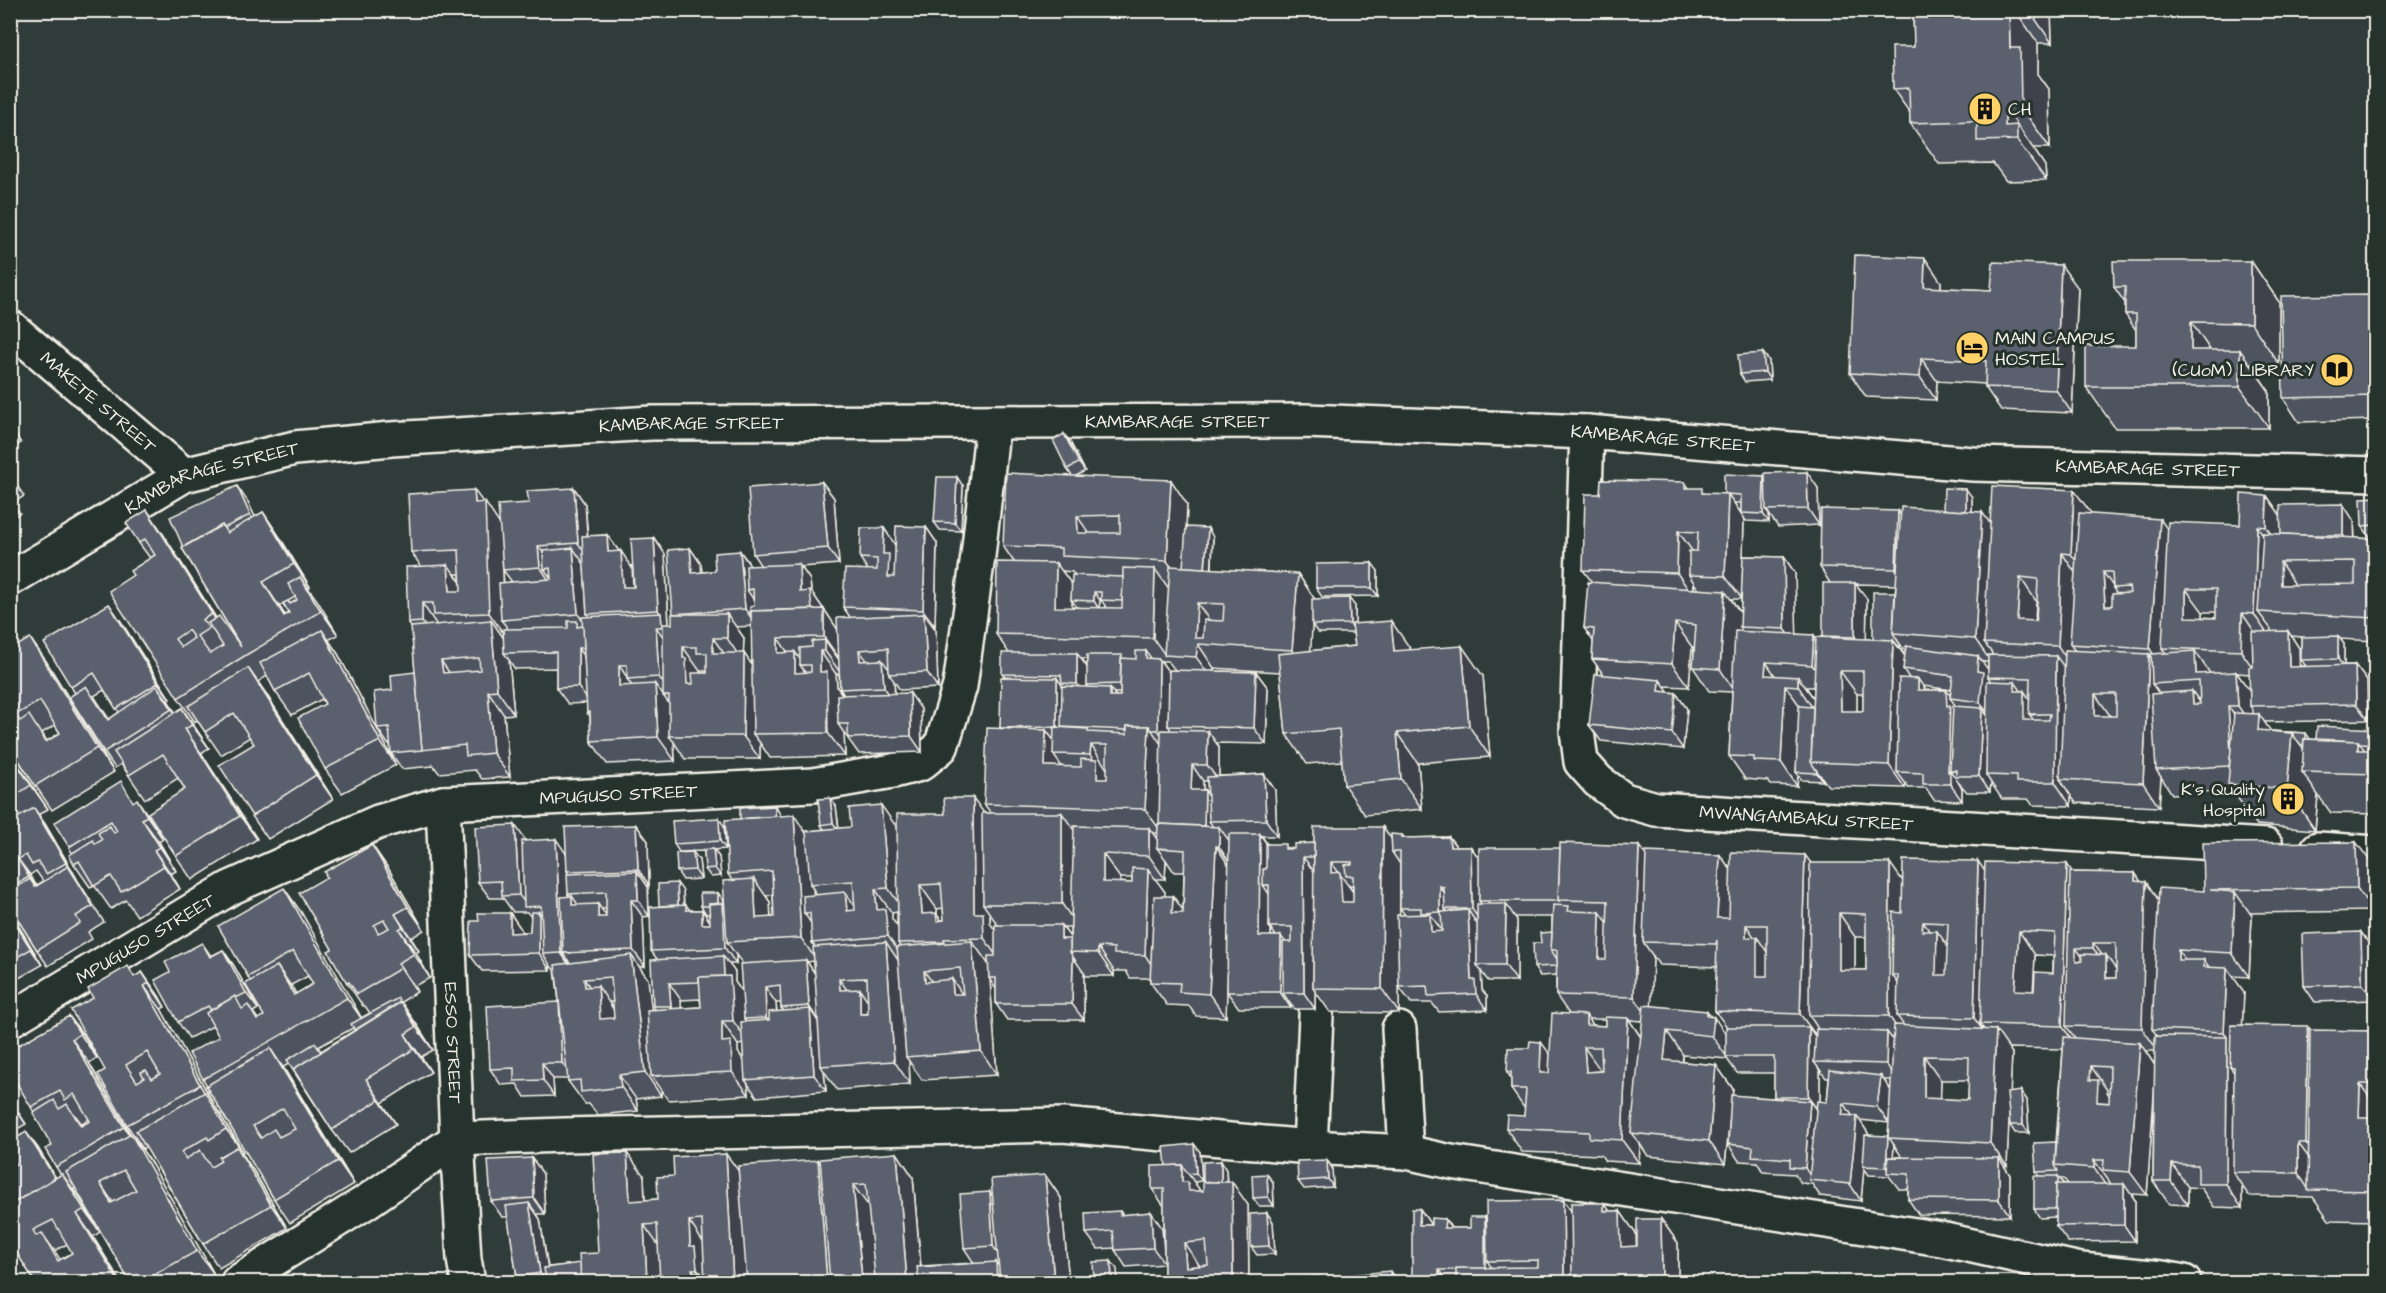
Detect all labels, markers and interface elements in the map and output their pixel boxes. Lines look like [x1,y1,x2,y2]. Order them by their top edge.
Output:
building icon: CH [1967,91,2003,127]
place label: CH [2008,97,2032,122]
place label: MAIN CAMPUS HOSTEL [1995,326,2115,372]
hotel icon: MAIN CAMPUS HOSTEL [1954,330,1990,366]
street label: MAKETE STREET [35,346,162,460]
library icon: (CUoM) LIBRARY [2319,352,2355,388]
place label: (CUoM) LIBRARY [2172,358,2314,383]
street label: KAMBARAGE STREET [1085,409,1270,435]
street label: KAMBARAGE STREET [598,411,784,439]
street label: KAMBARAGE STREET [1570,419,1756,459]
street label: KAMBARAGE STREET [120,435,302,521]
street label: KAMBARAGE STREET [2055,454,2241,484]
place label: K's Quality Hospital [2181,777,2265,823]
street label: MPUGUSO STREET [539,779,699,811]
building icon: K's Quality Hospital [2270,781,2306,817]
street label: MWANGAMBAKU STREET [1699,800,1915,838]
street label: MPUGUSO STREET [72,887,221,991]
street label: ESSO STREET [437,982,468,1105]

